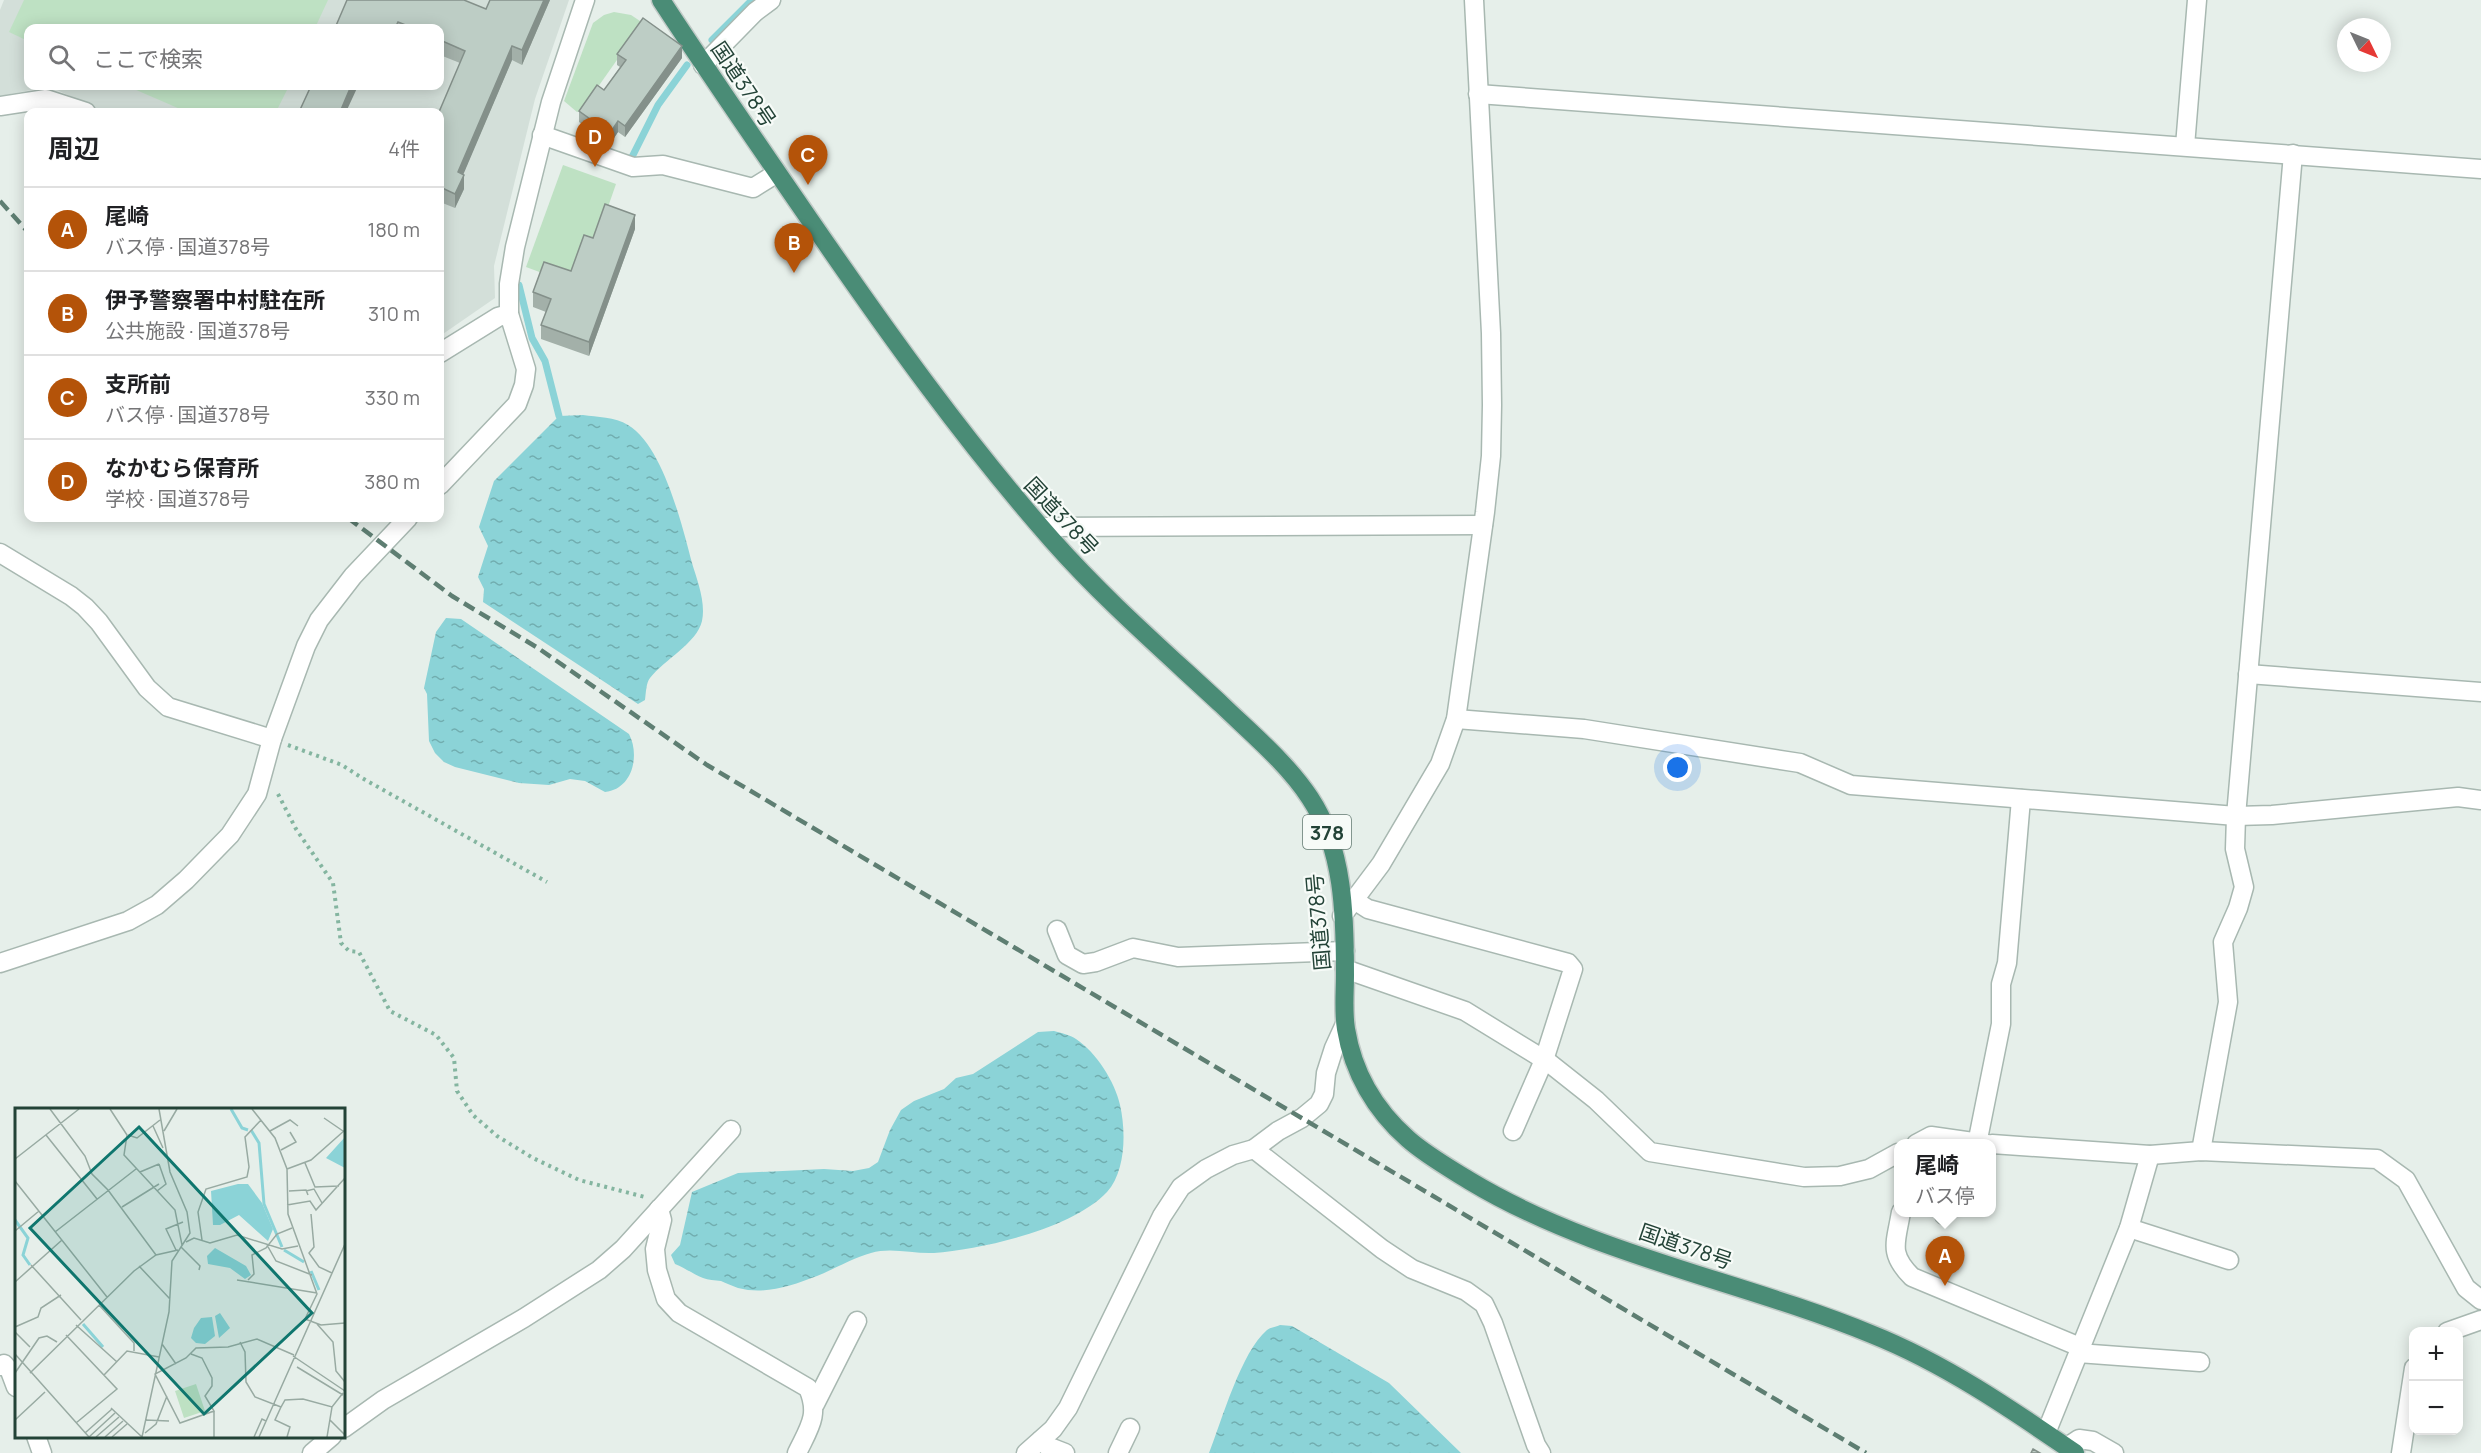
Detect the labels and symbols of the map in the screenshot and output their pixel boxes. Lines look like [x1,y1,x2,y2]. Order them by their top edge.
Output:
north arrow [2337,18,2391,72]
street label: 国道378号 [705,36,783,132]
pin: D [576,118,614,167]
pin: C [788,136,828,185]
pin: B [774,224,814,273]
street label: 国道378号 [1019,471,1105,561]
your location [1663,753,1692,782]
road number: 378 [1303,815,1351,849]
street label: 国道378号 [1300,872,1336,972]
inset map [15,1108,345,1438]
street label: 国道378号 [1635,1217,1737,1275]
pin: A [1926,1236,1964,1286]

